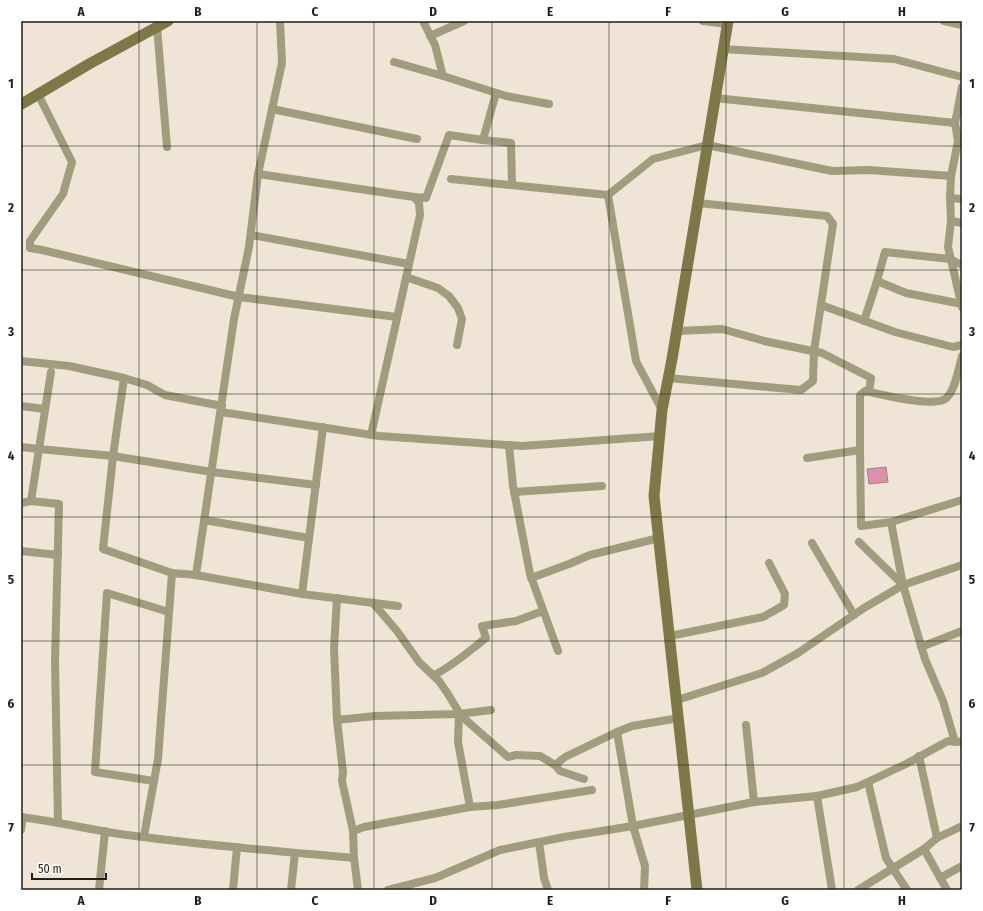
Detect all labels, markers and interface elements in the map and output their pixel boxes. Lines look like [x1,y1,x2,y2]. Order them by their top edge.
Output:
text: A [76,4,85,19]
text: B [194,4,202,19]
text: C [312,4,319,19]
text: D [429,4,437,19]
text: E [547,4,553,19]
text: F [665,4,671,19]
text: G [781,4,789,19]
text: H [898,4,906,19]
text: 1 [8,76,14,91]
text: 1 [969,76,975,91]
text: 2 [7,200,14,215]
text: 2 [968,200,975,215]
text: 3 [7,324,14,339]
text: 3 [968,324,975,339]
text: 4 [8,448,15,463]
text: 4 [969,448,976,463]
text: 5 [8,572,14,587]
text: 5 [969,572,975,587]
text: 6 [8,696,15,711]
text: 6 [969,696,976,711]
text: 7 [8,820,14,835]
text: 7 [969,820,975,835]
scale bar [32,855,106,881]
text: 50 m [38,862,62,876]
text: A [76,893,85,908]
text: B [194,893,202,908]
text: C [312,893,319,908]
text: D [429,893,437,908]
text: E [547,893,553,908]
text: F [665,893,671,908]
text: G [781,893,789,908]
text: H [898,893,906,908]

